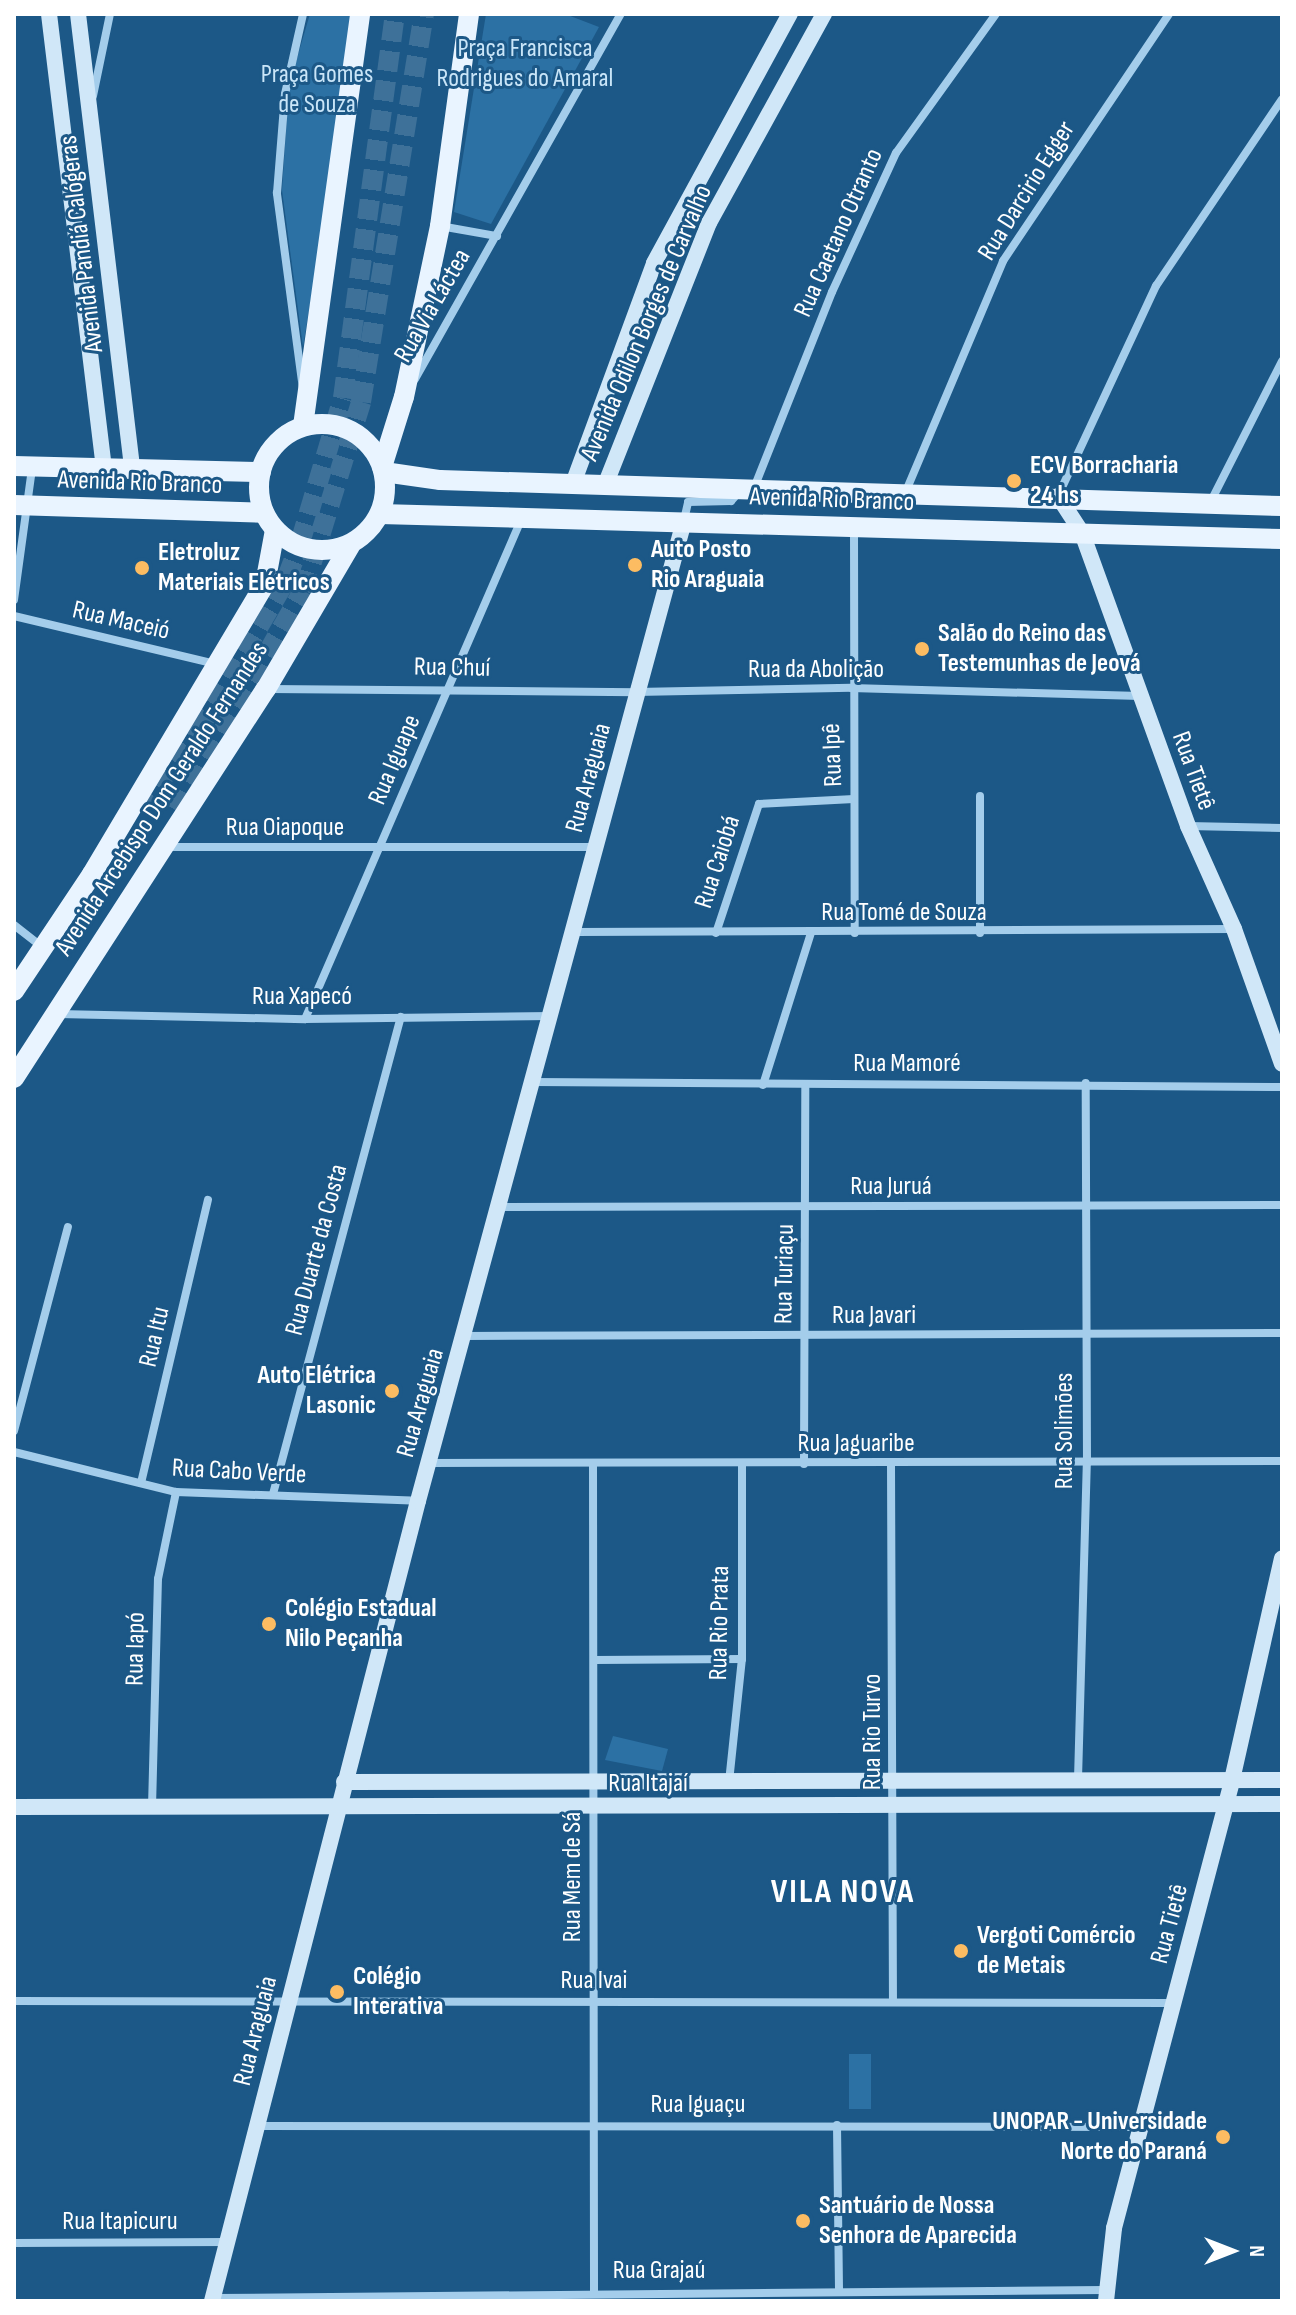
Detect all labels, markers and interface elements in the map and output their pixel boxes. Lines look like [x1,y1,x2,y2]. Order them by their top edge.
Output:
park label: Praça Francisca Rodrigues do Amaral [437,33,613,94]
park label: Praça Gomes de Souza [261,59,373,120]
street label: Rua Darcirio Egger [972,116,1082,266]
street label: Avenida Pandiá Calógeras [53,134,111,354]
street label: Rua Caetano Otranto [788,144,890,322]
street label: Avenida Odilon Borges de Carvalho [575,180,719,466]
street label: Rua Via Láctea [388,244,478,368]
place label: ECV Borracharia 24 hs [1030,450,1178,512]
street label: Avenida Rio Branco [57,465,223,501]
marker: ECV Borracharia 24 hs [1005,472,1023,490]
street label: Avenida Rio Branco [749,482,915,518]
place label: Auto Posto Rio Araguaia [651,534,764,596]
place label: Eletroluz Materiais Elétricos [158,537,330,598]
marker: Auto Posto Rio Araguaia [626,556,644,574]
marker: Eletroluz Materiais Elétricos [133,559,151,577]
street label: Rua Maceió [69,595,173,647]
place label: Salão do Reino das Testemunhas de Jeová [938,618,1141,680]
street label: Avenida Arcebispo Dom Geraldo Fernandes [49,636,275,962]
marker: Salão do Reino das Testemunhas de Jeová [913,640,931,658]
street label: Rua Chuí [414,652,490,684]
street label: Rua da Abolição [748,654,884,686]
street label: Rua Iguape [362,710,428,810]
street label: Rua Araguaia [559,720,619,836]
street label: Rua Ipê [816,723,850,787]
street label: Rua Tietê [1164,728,1222,814]
street label: Rua Oiapoque [226,812,344,844]
street label: Rua Caiobá [688,812,748,912]
street label: Rua Tomé de Souza [821,897,987,929]
street label: Rua Xapecó [252,981,352,1013]
street label: Rua Mamoré [853,1048,961,1080]
street label: Rua Duarte da Costa [279,1161,355,1339]
street label: Rua Juruá [850,1171,932,1203]
street label: Rua Turiaçu [769,1224,801,1324]
street label: Rua Javari [832,1300,916,1332]
street label: Rua Itu [133,1304,177,1370]
street label: Rua Araguaia [391,1345,451,1461]
place label: Auto Elétrica Lasonic [258,1360,376,1422]
street label: Rua Solimões [1049,1373,1081,1489]
marker: Auto Elétrica Lasonic [383,1382,401,1400]
street label: Rua Jaguaribe [797,1428,915,1460]
street label: Rua Cabo Verde [171,1453,307,1491]
street label: Rua Rio Prata [703,1565,737,1681]
place label: Colégio Estadual Nilo Peçanha [285,1593,437,1654]
street label: Rua Iapó [120,1612,152,1686]
marker: Colégio Estadual Nilo Peçanha [260,1615,278,1633]
street label: Rua Rio Turvo [857,1674,889,1790]
street label: Rua Itajaí [608,1768,688,1800]
street label: Rua Mem de Sá [557,1812,589,1942]
district label: VILA NOVA [771,1872,915,1912]
street label: Rua Tietê [1144,1881,1196,1967]
place label: Vergoti Comércio de Metais [977,1920,1136,1982]
marker: Vergoti Comércio de Metais [952,1942,970,1960]
place label: Colégio Interativa [353,1961,443,2022]
street label: Rua Ivai [561,1965,627,1997]
street label: Rua Araguaia [227,1973,285,2089]
marker: Colégio Interativa [328,1983,346,2001]
street label: Rua Iguaçu [651,2089,745,2121]
place label: UNOPAR - Universidade Norte do Paraná [992,2106,1207,2168]
marker: UNOPAR - Universidade Norte do Paraná [1214,2128,1232,2146]
place label: Santuário de Nossa Senhora de Aparecida [819,2190,1017,2252]
street label: Rua Itapicuru [62,2206,178,2238]
north arrow [1192,2211,1272,2291]
marker: Santuário de Nossa Senhora de Aparecida [794,2212,812,2230]
text: N [1243,2245,1270,2257]
street label: Rua Grajaú [613,2255,705,2287]

